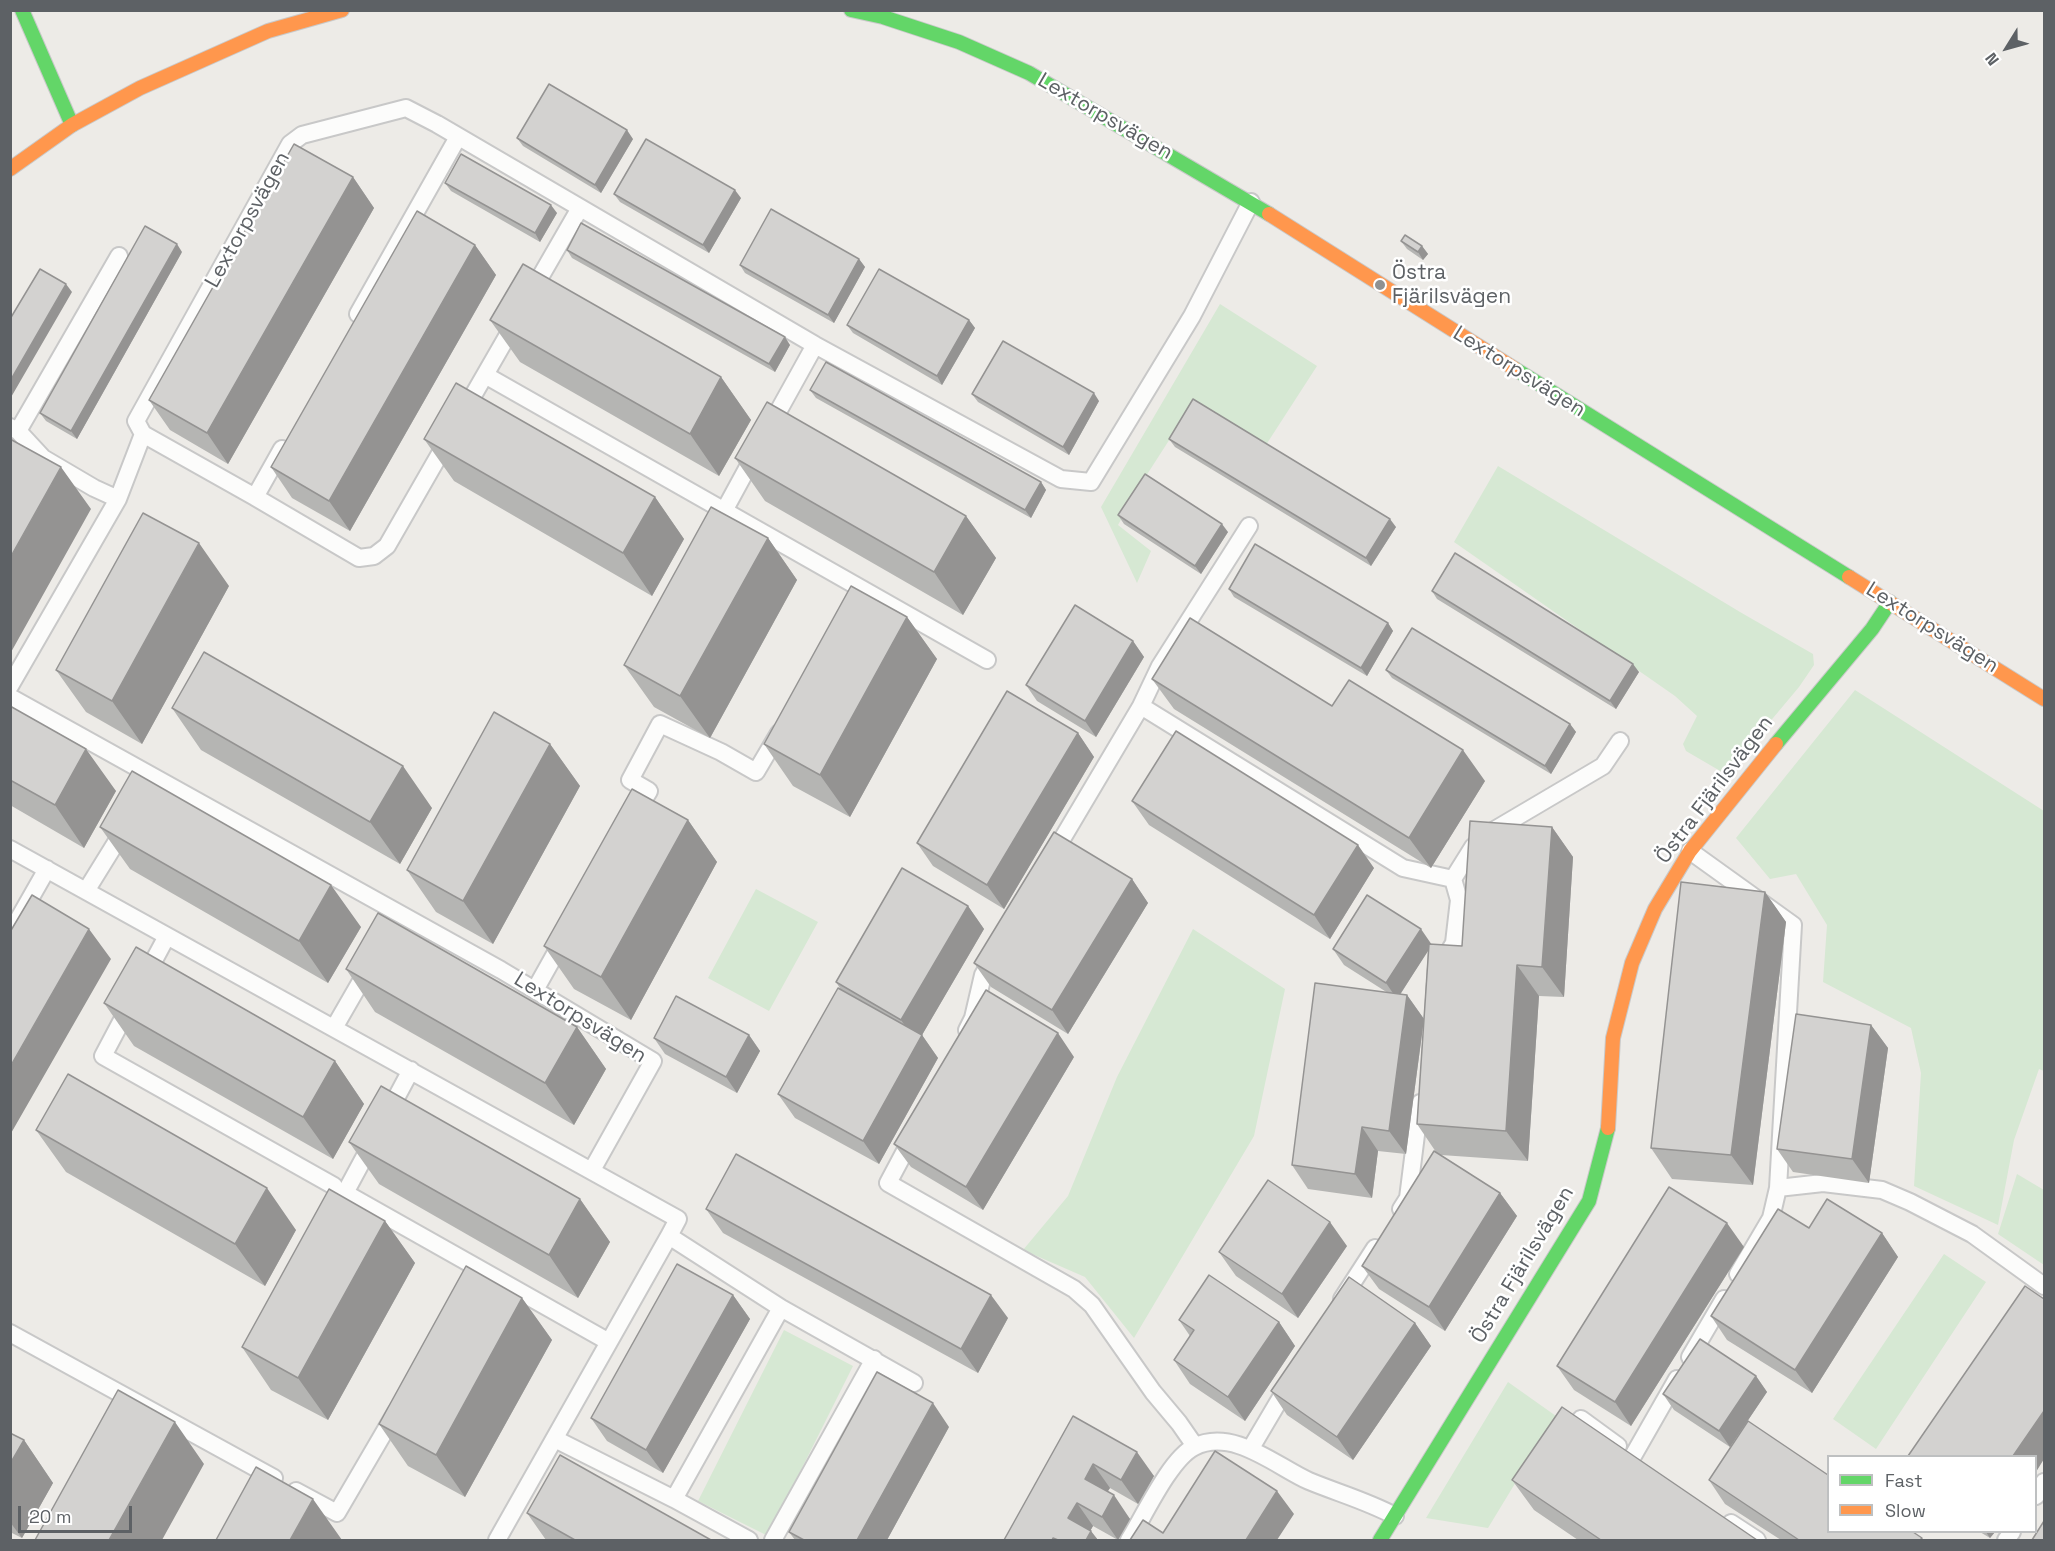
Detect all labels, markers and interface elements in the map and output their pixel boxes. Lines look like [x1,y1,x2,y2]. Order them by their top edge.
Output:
north arrow [1977,18,2037,78]
text: N [1981,49,2004,70]
street label: Lextorpsvägen [1033,68,1177,166]
street label: Lextorpsvägen [200,148,296,292]
place label: Östra Fjärilsvägen [1392,260,1511,310]
marker: Östra Fjärilsvägen [1373,278,1387,292]
street label: Lextorpsvägen [1448,321,1590,423]
street label: Lextorpsvägen [1861,577,2003,679]
street label: Östra Fjärilsvägen [1651,711,1779,869]
street label: Lextorpsvägen [509,967,651,1069]
street label: Östra Fjärilsvägen [1466,1182,1580,1348]
legend [1827,1455,2037,1533]
text: Fast [1885,1469,1922,1492]
scale bar [21,1494,135,1532]
text: Slow [1885,1499,1926,1522]
text: 20 m [29,1505,72,1528]

